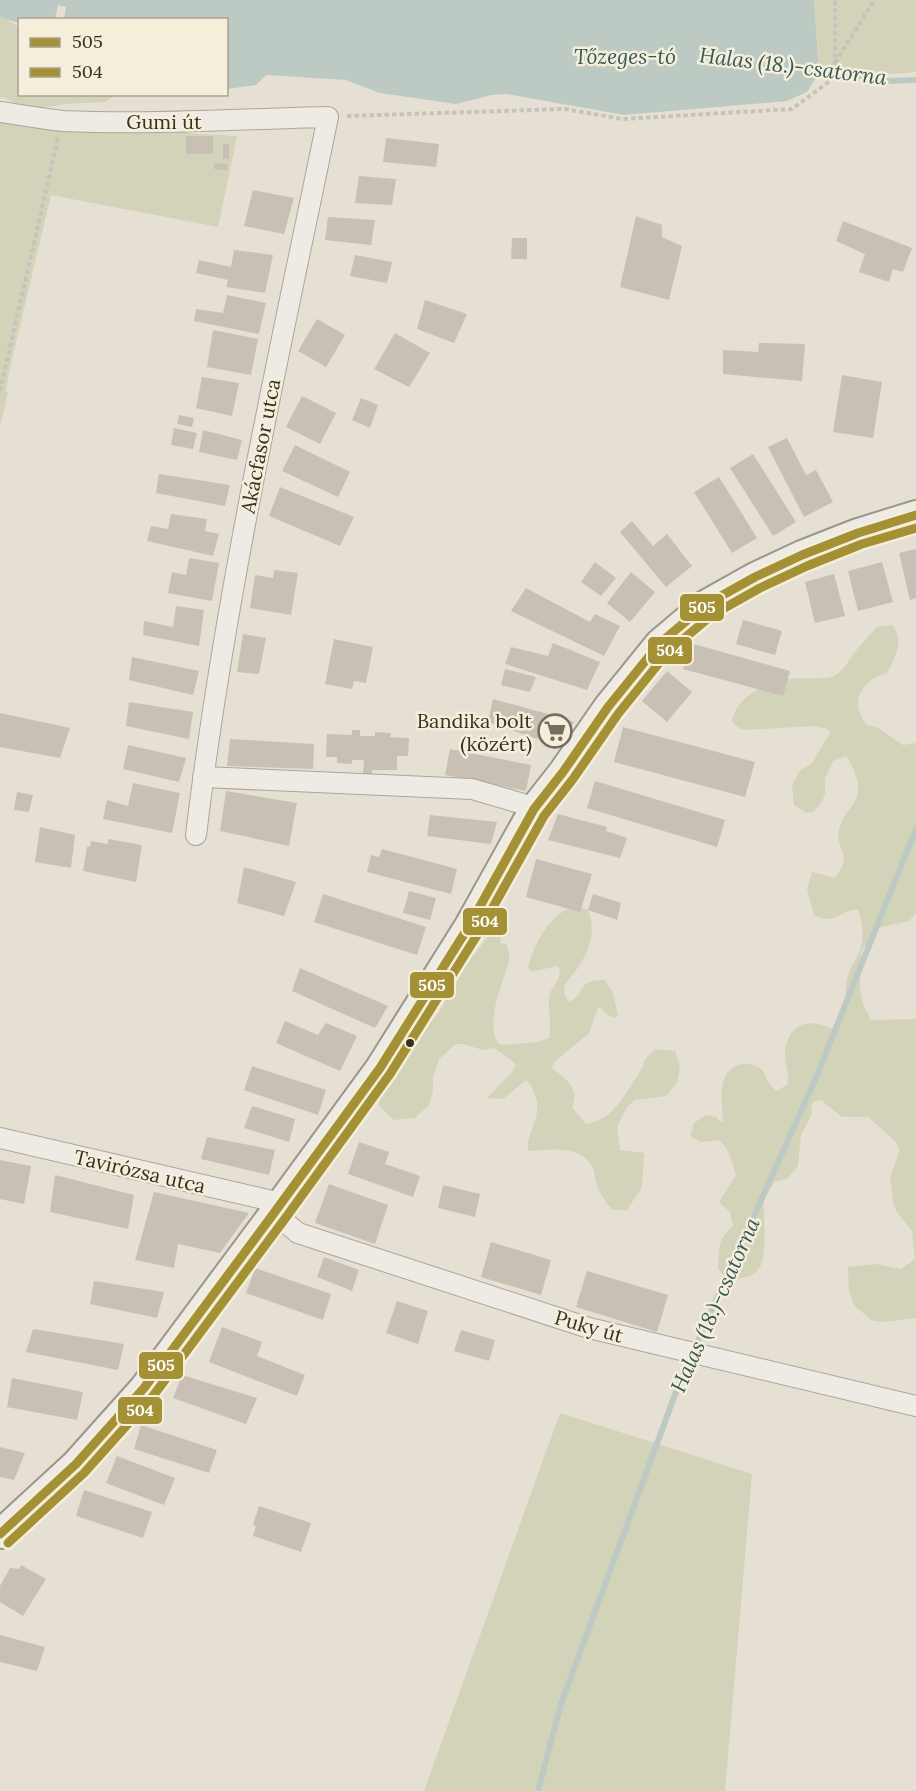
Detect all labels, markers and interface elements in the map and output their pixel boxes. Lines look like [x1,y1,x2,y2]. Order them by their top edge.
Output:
legend [18,18,228,96]
text: 505 [72,30,103,53]
water label: Halas (18.)-csatorna [698,41,889,91]
water label: Tőzeges-tó [574,43,676,70]
text: 504 [72,60,103,83]
street label: Gumi út [126,109,202,134]
street label: Akácfasor utca [234,376,285,517]
line badge: 505 [679,593,725,622]
text: 505 [688,597,716,617]
line badge: 504 [647,636,693,665]
text: 504 [656,640,684,660]
place label: Bandika bolt (közért) [417,708,532,757]
supermarket icon: Bandika bolt (közért) [537,713,573,749]
line badge: 504 [462,907,508,936]
text: 504 [471,911,499,931]
line badge: 505 [409,971,455,999]
text: 505 [418,975,446,995]
unlabelled marker [404,1037,416,1049]
street label: Tavirózsa utca [72,1144,208,1198]
water label: Halas (18.)-csatorna [664,1213,766,1397]
street label: Puky út [552,1304,626,1348]
line badge: 505 [138,1351,184,1380]
text: 505 [147,1355,175,1375]
line badge: 504 [117,1396,163,1425]
text: 504 [126,1400,154,1420]

